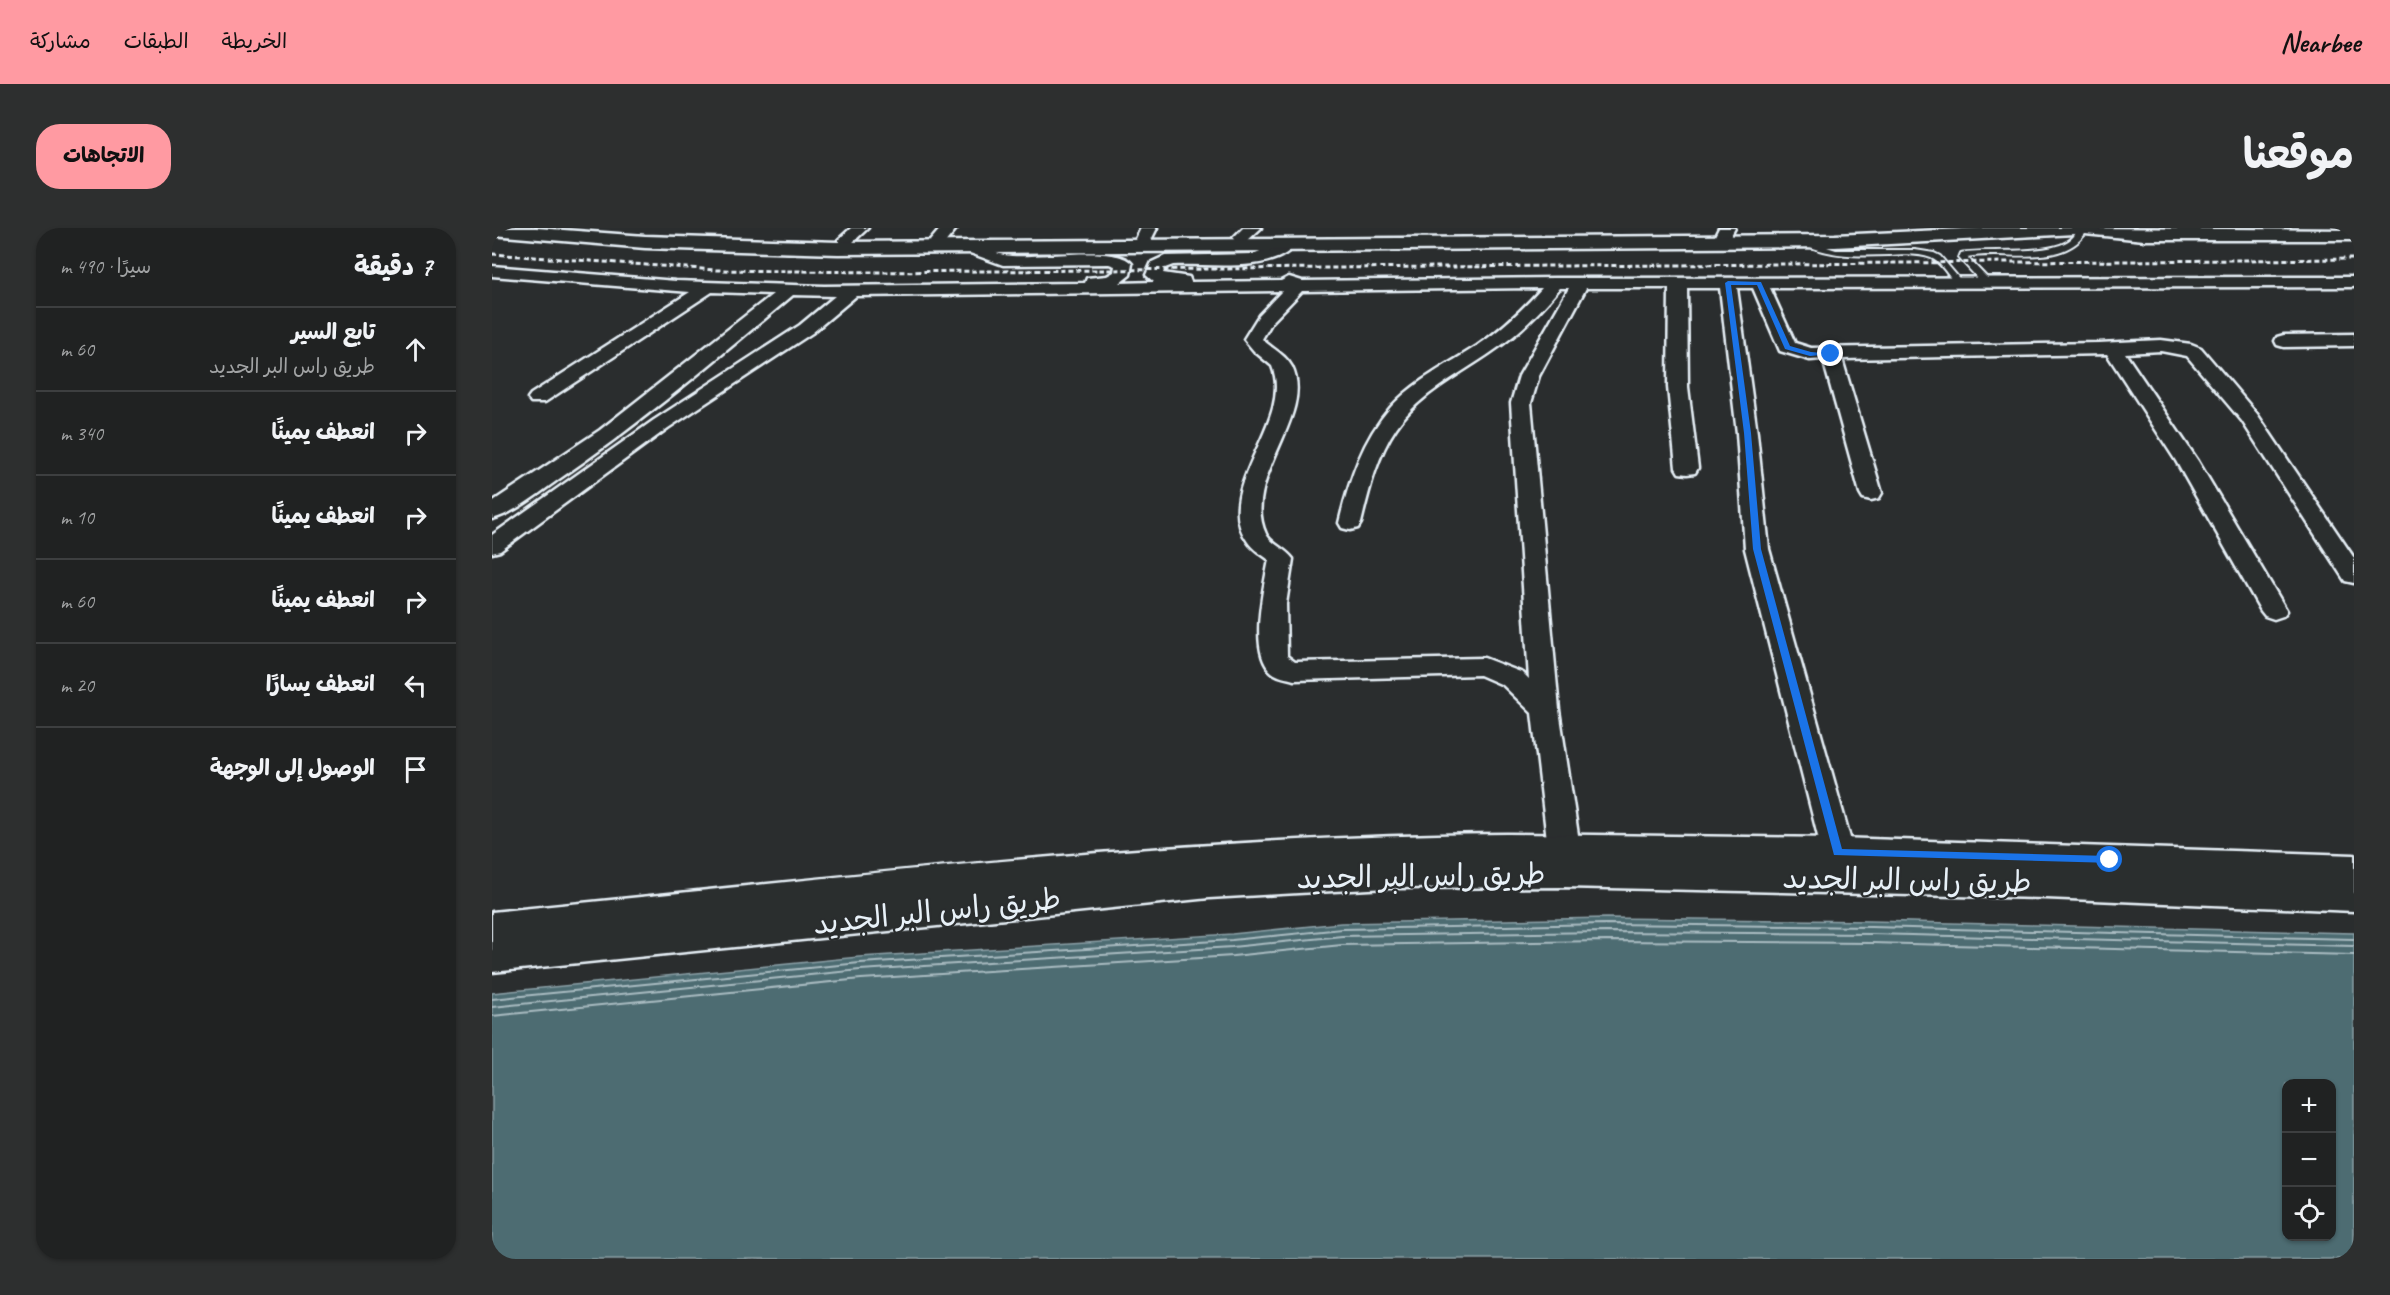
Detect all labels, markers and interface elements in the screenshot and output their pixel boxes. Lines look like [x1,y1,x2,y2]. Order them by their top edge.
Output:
text: Nearbee [2280,25,2360,60]
text: مشاركة [30,28,91,54]
text: الطبقات [124,28,189,54]
text: الخريطة [222,28,287,54]
button: الاتجاهات [36,124,171,189]
text: موقعنا [2243,128,2354,181]
text: 7 دقيقة [354,250,432,283]
text: سيرًا · 490 m [60,254,151,279]
text: تابع السير [291,318,375,346]
icon: ahead [399,333,432,366]
text: 60 m [60,337,94,362]
route end [1817,340,1843,366]
text: طريق راس البر الجديد [209,354,375,379]
icon: right [399,417,432,450]
text: انعطف يمينًا [271,418,375,446]
text: 340 m [60,421,103,446]
icon: right [399,501,432,534]
text: انعطف يمينًا [271,502,375,530]
text: 10 m [60,505,94,530]
icon: right [399,585,432,618]
text: انعطف يمينًا [271,586,375,614]
text: 60 m [60,589,94,614]
icon: left [399,669,432,702]
text: انعطف يسارًا [266,670,375,698]
text: 20 m [60,673,94,698]
icon: arrive [399,753,432,786]
text: الوصول إلى الوجهة [210,754,375,782]
route start [2096,846,2122,872]
street label: طريق راس البر الجديد [1296,855,1546,897]
street label: طريق راس البر الجديد [1782,859,2032,901]
street label: طريق راس البر الجديد [811,879,1063,943]
map controls [2282,1079,2336,1241]
button: + [2282,1079,2336,1133]
button: − [2282,1133,2336,1187]
button: locate [2282,1187,2336,1241]

